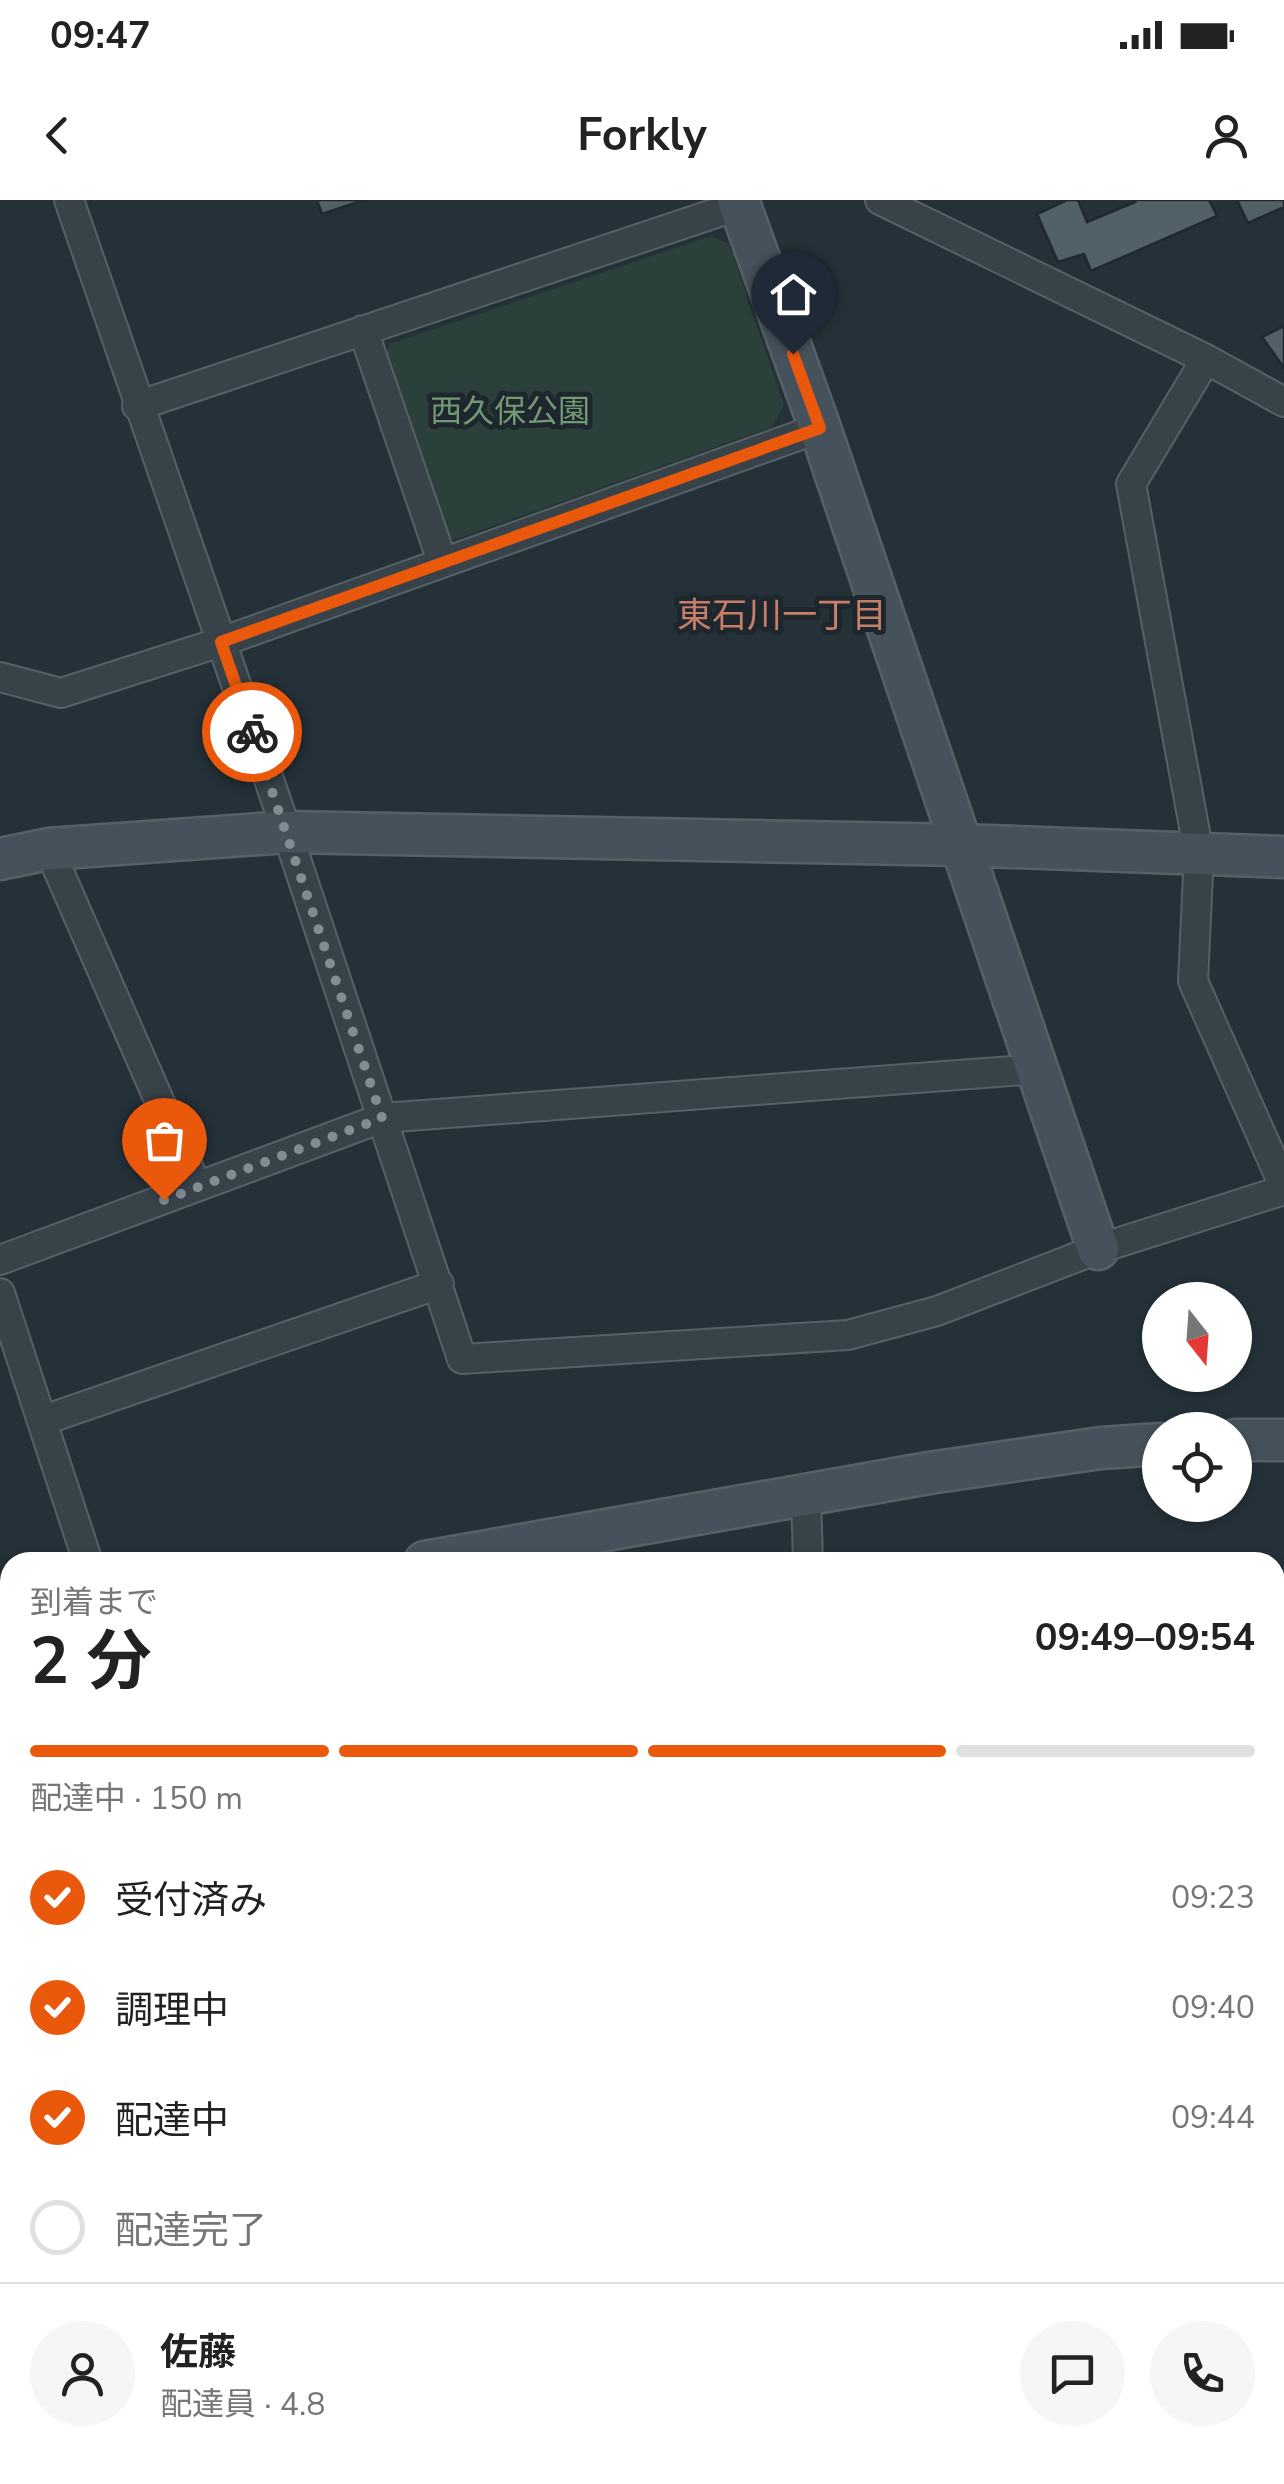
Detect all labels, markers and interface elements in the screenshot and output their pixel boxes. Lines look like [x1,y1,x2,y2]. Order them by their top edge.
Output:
text: 09:47 [50,10,151,61]
text: Forkly [577,105,707,166]
icon: back [30,108,85,163]
icon: person [1199,108,1254,163]
pin [751,252,836,355]
icon: home [766,267,821,322]
park label: 西久保公園 [430,390,590,433]
district label: 東石川一丁目 [677,592,887,639]
courier [202,682,302,782]
icon: bike [225,705,280,760]
pin [122,1098,207,1201]
icon: bag [137,1113,192,1168]
north arrow [1142,1282,1252,1392]
map controls [1142,1282,1252,1522]
button: locate [1142,1412,1252,1522]
text: 到着まで [30,1581,158,1624]
text: 09:49–09:54 [1035,1612,1255,1663]
text: 2 分 [30,1617,152,1706]
text: 配達中 · 150 m [30,1777,243,1820]
icon: check [30,1870,85,1925]
text: 受付済み [115,1875,267,1926]
text: 09:23 [1171,1876,1255,1919]
icon: check [30,1980,85,2035]
text: 調理中 [115,1985,229,2036]
text: 09:40 [1171,1986,1255,2029]
icon: check [30,2090,85,2145]
text: 配達中 [115,2095,229,2146]
text: 09:44 [1171,2096,1255,2139]
text: 配達完了 [115,2205,267,2256]
button: person [30,2321,135,2426]
button: chat [1020,2321,1125,2426]
button: phone [1150,2321,1255,2426]
text: 佐藤 [160,2327,236,2378]
text: 配達員 · 4.8 [160,2383,325,2426]

